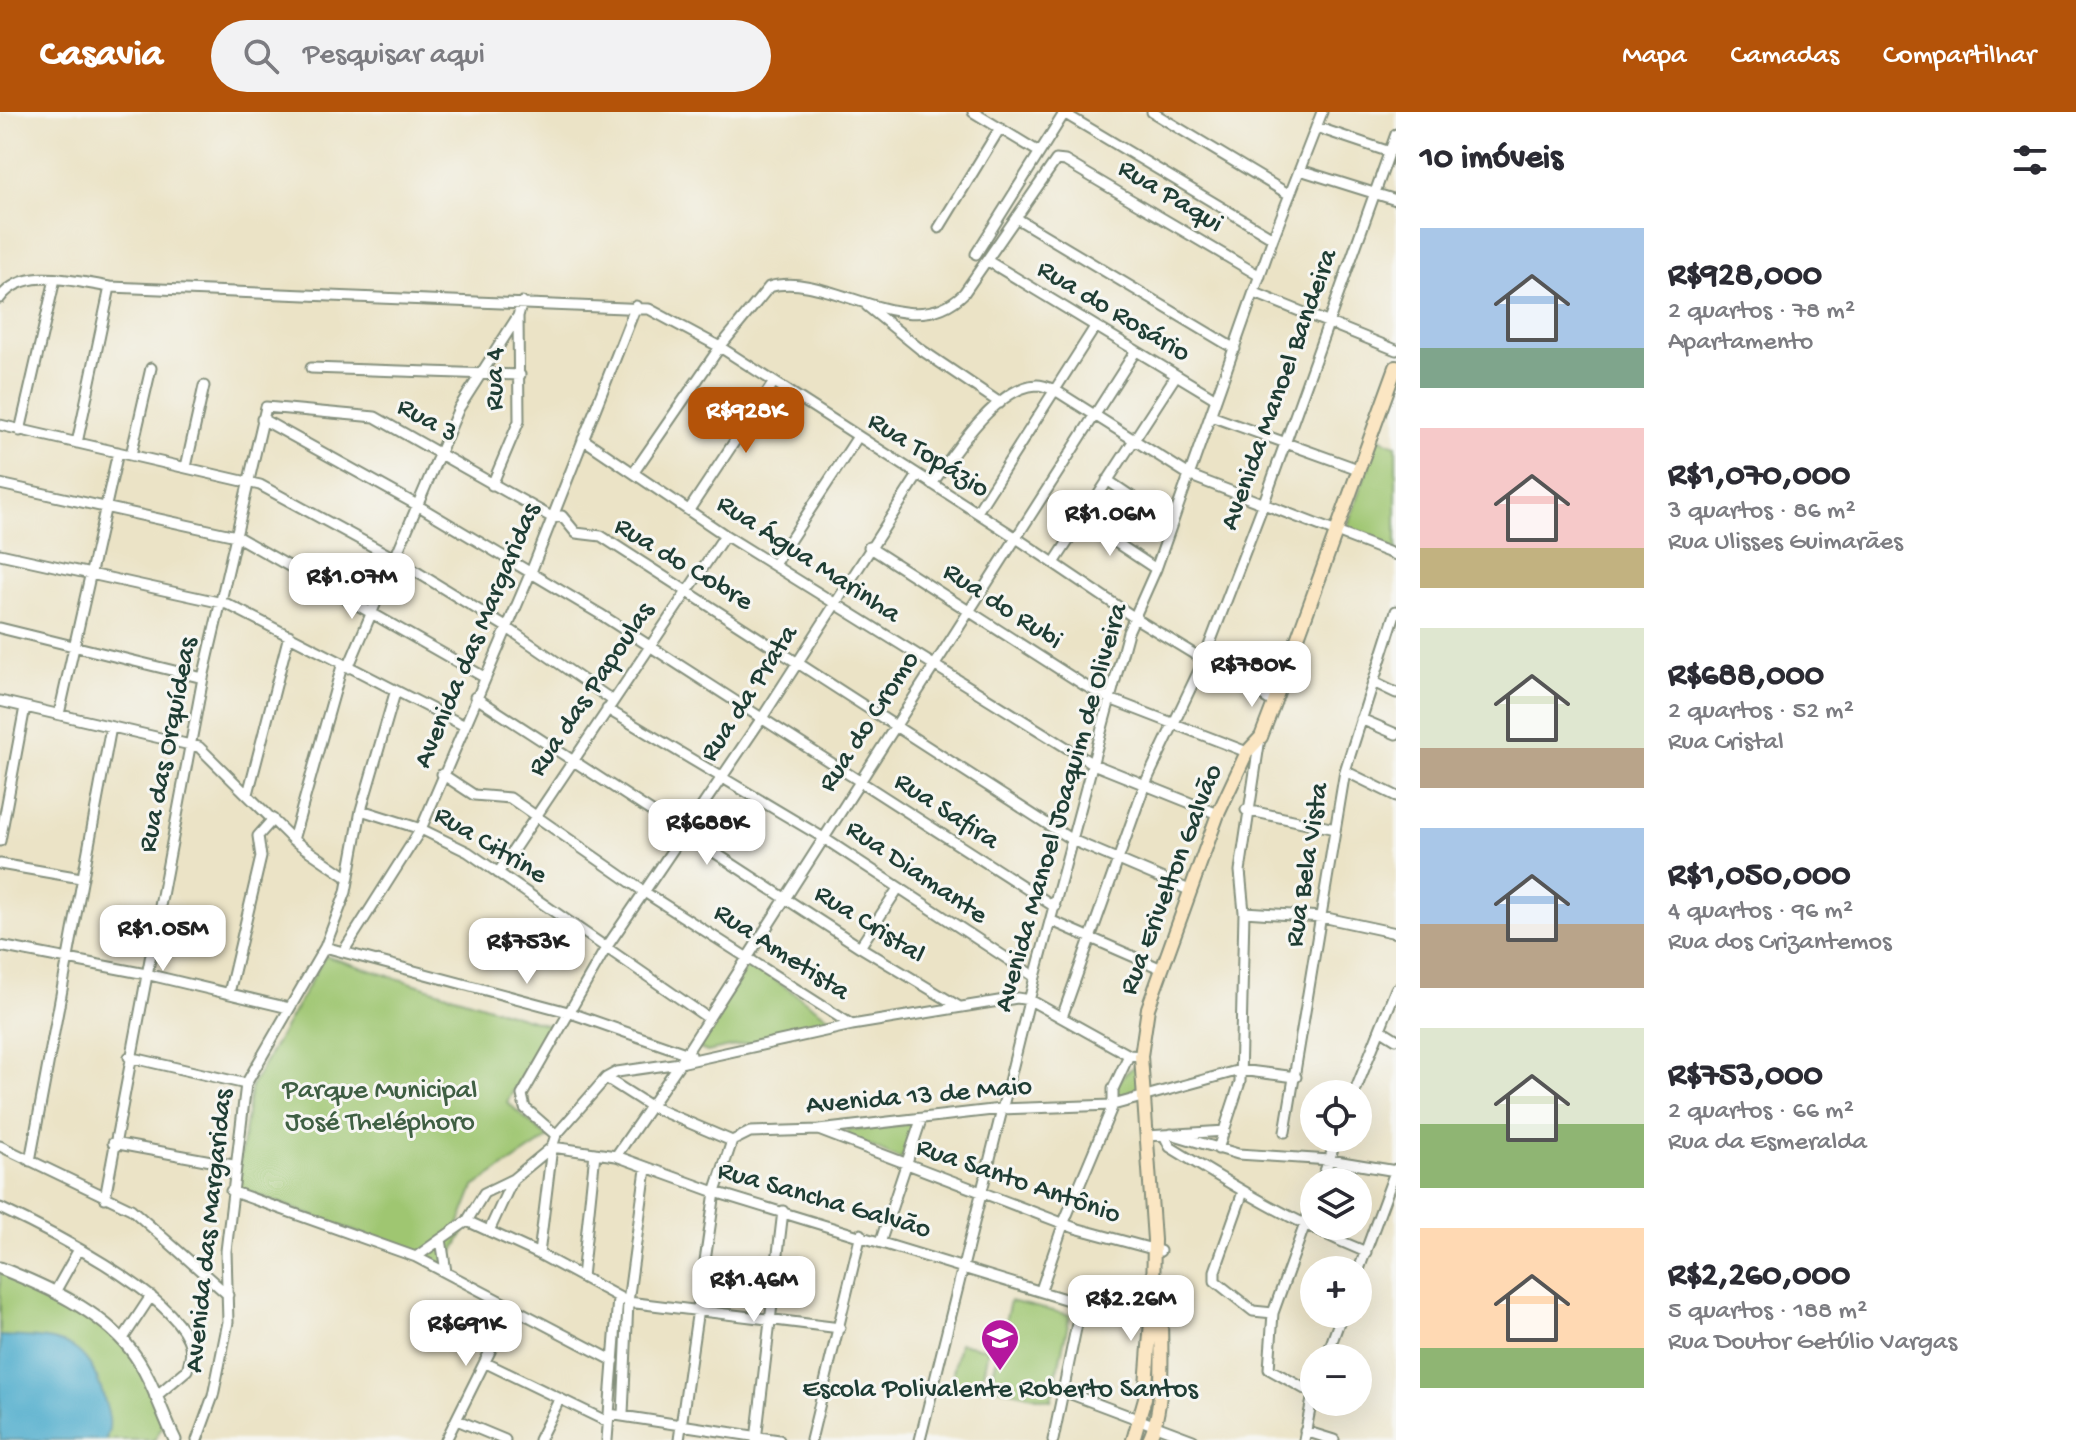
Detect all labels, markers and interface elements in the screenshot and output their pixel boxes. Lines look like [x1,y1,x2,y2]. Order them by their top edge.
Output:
search box [211,20,771,92]
text: Casavia [40,34,163,78]
icon: search [239,34,283,78]
text: Pesquisar aqui [303,39,485,74]
text: Mapa [1622,40,1687,73]
text: Camadas [1731,40,1839,73]
text: Compartilhar [1883,40,2036,73]
icon: filters [2008,138,2052,182]
text: 10 imóveis [1420,140,1563,180]
street label: Rua Paqui [1111,153,1229,241]
street label: Avenida Manoel Bandeira [1214,244,1347,535]
street label: Rua do Rosário [1030,253,1196,371]
text: R$928,000 [1668,257,1822,297]
icon: home [1484,260,1580,356]
text: 2 quartos · 78 m² [1668,297,1855,328]
text: Apartamento [1668,328,1813,359]
street label: Rua 4 [479,347,513,411]
pin: R$928K [681,387,811,455]
street label: Rua 3 [391,391,463,451]
text: R$928K [706,397,786,428]
street label: Rua Topázio [861,406,995,506]
text: R$1,070,000 [1668,457,1850,497]
icon: home [1484,460,1580,556]
street label: Rua Água Marinha [710,488,907,633]
pin: R$1.06M [1036,490,1184,558]
text: 3 quartos · 86 m² [1668,497,1856,528]
street label: Avenida das Margaridas [407,498,549,774]
text: R$1.06M [1065,500,1155,531]
street label: Rua do Cobre [607,511,759,620]
text: Rua Ulisses Guimarães [1668,528,1903,559]
pin: R$1.07M [278,553,426,621]
street label: Rua do Rubi [936,556,1068,658]
text: R$1.07M [307,563,397,594]
street label: Rua das Papoulas [521,596,663,784]
street label: Avenida Manoel Joaquim de Oliveira [988,598,1137,1016]
street label: Rua da Prata [694,618,807,769]
street label: Rua das Orquídeas [132,634,206,855]
pin: R$780K [1187,641,1317,709]
street label: Rua do Cromo [812,645,928,799]
text: R$780K [1211,651,1293,682]
text: R$688,000 [1668,657,1824,697]
icon: home [1484,660,1580,756]
text: 2 quartos · 52 m² [1668,697,1854,728]
text: Rua Cristal [1668,728,1784,759]
street label: Rua Erivelton Galvão [1113,760,1231,1000]
street label: Rua Safira [887,766,1006,859]
street label: Rua Bela Vista [1279,779,1338,950]
street label: Rua Citrine [427,799,553,893]
pin: R$688K [642,799,772,867]
text: R$688K [666,809,748,840]
street label: Rua Diamante [839,813,994,933]
text: R$1,050,000 [1668,857,1851,897]
icon: home [1484,860,1580,956]
street label: Rua Cristal [807,878,931,972]
street label: Rua Ametista [707,897,856,1010]
text: 4 quartos · 96 m² [1668,897,1853,928]
pin: R$1.05M [89,905,237,973]
text: R$1.05M [118,915,208,946]
pin: R$753K [462,918,592,986]
text: R$753K [487,928,567,959]
text: Rua dos Crizantemos [1668,928,1892,959]
text: R$753,000 [1668,1057,1823,1097]
icon: home [1484,1060,1580,1156]
street label: Avenida 13 de Maio [805,1071,1033,1123]
park label: Parque Municipal José Theléphoro [282,1075,477,1140]
map controls [1300,1080,1372,1416]
button: locate [1300,1080,1372,1152]
street label: Avenida das Margaridas [179,1087,241,1374]
text: 2 quartos · 66 m² [1668,1097,1854,1128]
text: Rua da Esmeralda [1668,1128,1867,1159]
street label: Rua Santo Antônio [911,1132,1125,1232]
street label: Rua Sancha Galvão [714,1155,934,1247]
button: layers [1300,1168,1372,1240]
pin: R$1.46M [680,1256,828,1324]
button: + [1300,1256,1372,1328]
text: R$2,260,000 [1668,1257,1850,1297]
icon: home [1484,1260,1580,1356]
text: R$1.46M [710,1266,798,1297]
pin: R$2.26M [1057,1275,1205,1343]
text: R$2.26M [1086,1285,1176,1316]
text: 5 quartos · 188 m² [1668,1297,1867,1328]
pin: R$691K [401,1300,531,1368]
text: R$691K [428,1310,504,1341]
school or university icon: Escola Polivalente Roberto Santos [979,1317,1021,1372]
text: Rua Doutor Getúlio Vargas [1668,1328,1957,1359]
button: − [1300,1344,1372,1416]
place label: Escola Polivalente Roberto Santos [802,1374,1199,1407]

